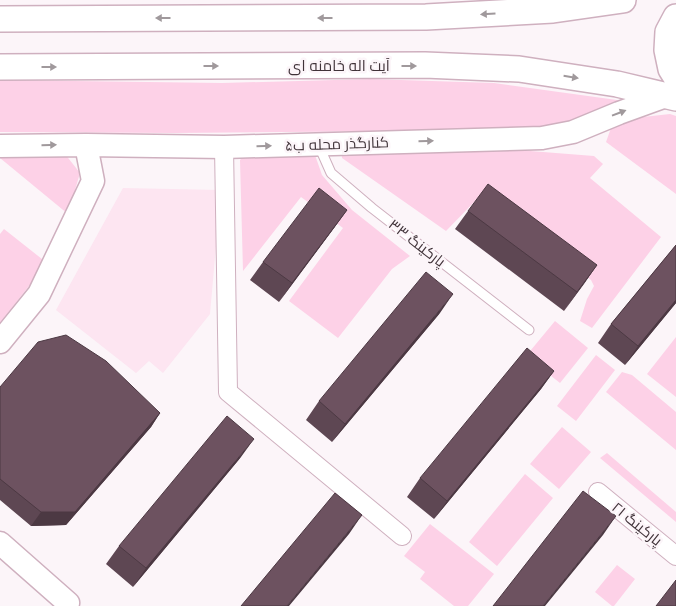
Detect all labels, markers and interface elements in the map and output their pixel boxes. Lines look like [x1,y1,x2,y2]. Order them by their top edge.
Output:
one-way arrow [480,10,496,18]
one-way arrow [155,14,171,22]
one-way arrow [317,14,333,22]
street label: آیت اله خامنه ای [288,57,390,76]
one-way arrow [401,61,417,69]
one-way arrow [203,62,219,70]
one-way arrow [41,63,57,71]
one-way arrow [563,73,579,81]
one-way arrow [612,109,627,117]
street label: کنارگذر محله ب۵ [285,133,389,155]
one-way arrow [418,137,434,145]
one-way arrow [41,141,57,149]
one-way arrow [256,142,272,150]
street label: پارکینگ ۳۳ [384,215,449,272]
street label: پارکینگ ۲۱ [608,498,666,550]

